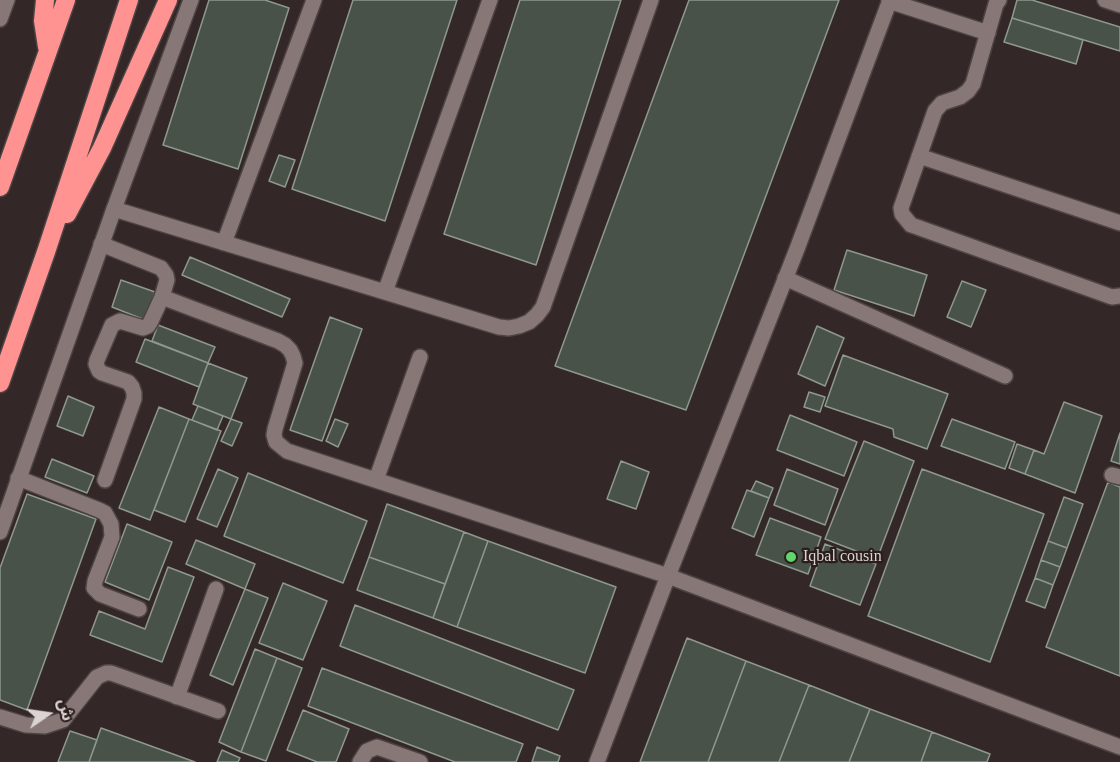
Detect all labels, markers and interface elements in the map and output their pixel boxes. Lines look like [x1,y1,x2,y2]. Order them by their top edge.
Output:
place label: Iqbal cousin [803,547,882,567]
marker: Iqbal cousin [784,550,798,564]
north arrow [18,684,78,744]
text: ش [55,697,77,722]

